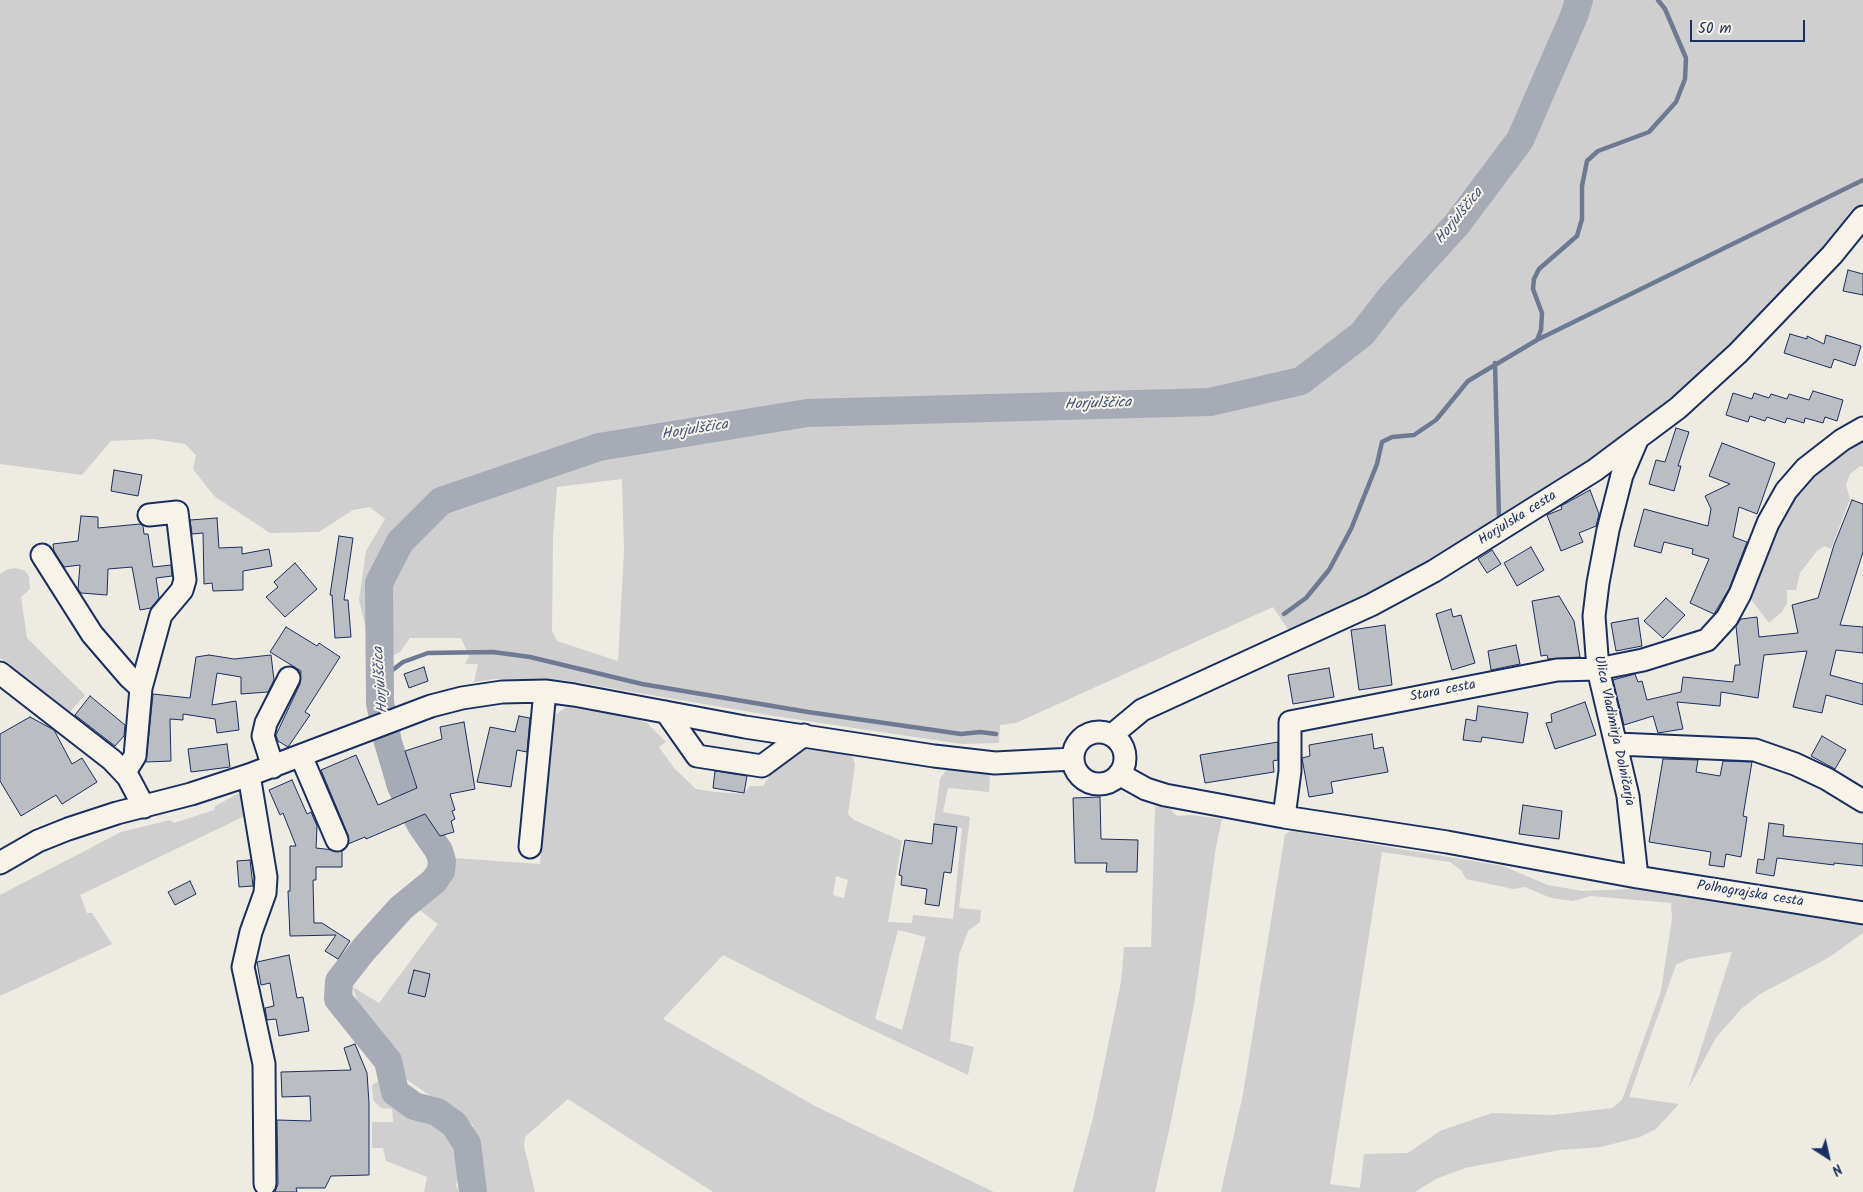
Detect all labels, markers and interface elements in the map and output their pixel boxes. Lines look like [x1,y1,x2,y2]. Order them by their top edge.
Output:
scale bar [1693,10,1808,42]
text: 50 m [1698,17,1732,41]
water label: Horjulščica [1432,185,1488,249]
water label: Horjulščica [1064,395,1132,415]
water label: Horjulščica [661,417,729,445]
street label: Horjulska cesta [1476,488,1560,550]
water label: Horjulščica [371,646,393,714]
street label: Ulica Vladimirja Dolničarja [1589,654,1637,808]
street label: Stara cesta [1409,677,1477,707]
street label: Polhograjska cesta [1695,878,1805,912]
north arrow [1803,1132,1853,1182]
text: N [1827,1158,1847,1181]

